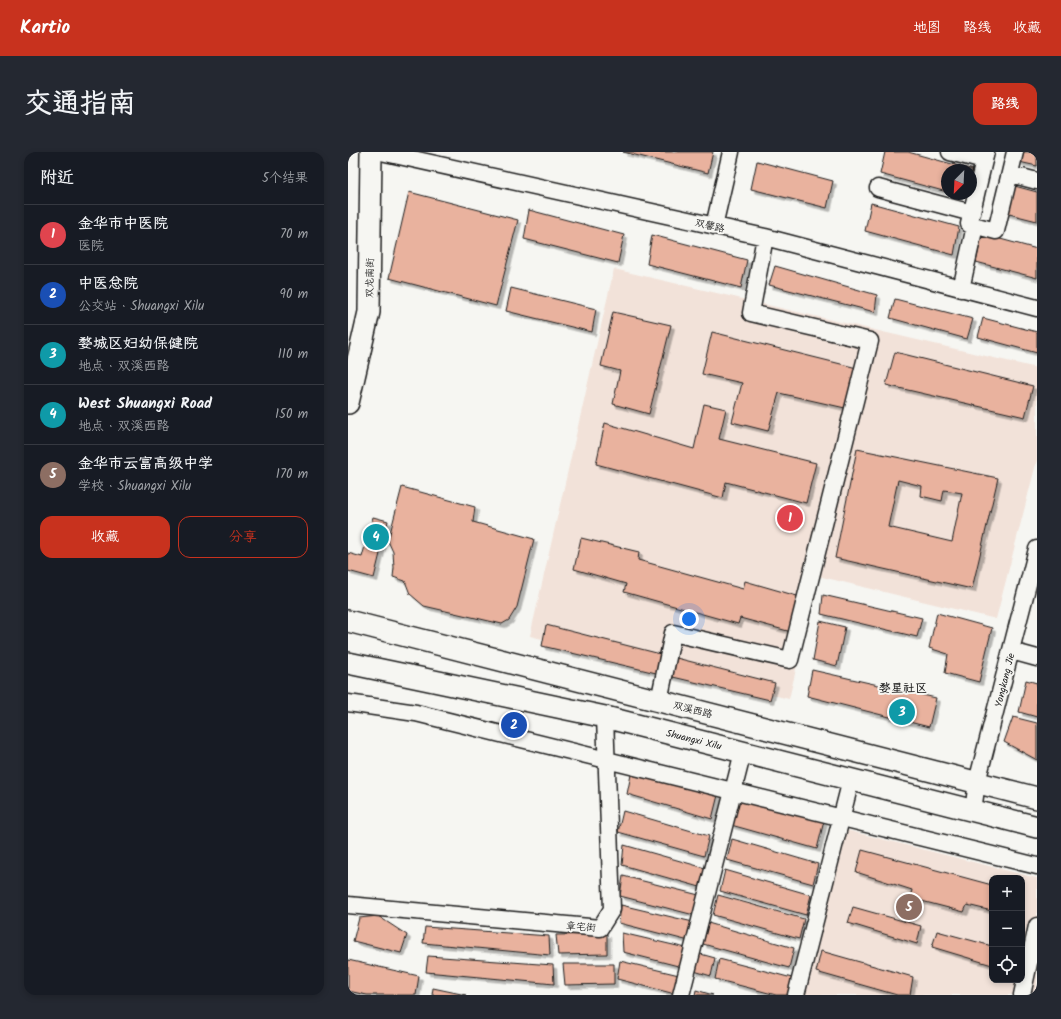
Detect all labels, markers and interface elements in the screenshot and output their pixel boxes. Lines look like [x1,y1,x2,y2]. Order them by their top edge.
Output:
text: Kartio [20,13,70,43]
text: 地图 [913,17,941,39]
text: 路线 [963,17,991,39]
text: 收藏 [1013,17,1041,39]
text: 交通指南 [24,82,136,127]
button: 路线 [973,83,1037,125]
north arrow [941,164,977,200]
text: 附近 [40,165,74,192]
text: 5个结果 [262,168,308,189]
text: 金华市中医院 [78,212,168,236]
street label: 双馨路 [693,215,726,237]
text: 1 [51,224,55,245]
text: 70 m [280,224,308,245]
text: 医院 [78,236,104,257]
street label: 双龙南街 [362,258,378,298]
text: 中医总院 [78,272,138,296]
text: 2 [49,284,57,305]
text: 90 m [280,284,308,305]
text: 公交站 · Shuangxi Xilu [78,296,204,317]
text: 婺城区妇幼保健院 [78,332,198,356]
text: 3 [49,344,57,365]
text: 110 m [278,344,308,365]
text: 地点 · 双溪西路 [78,356,170,377]
text: West Shuangxi Road [78,392,212,416]
text: 4 [49,404,57,425]
text: 150 m [275,404,308,425]
text: 地点 · 双溪西路 [78,416,170,437]
text: 金华市云富高级中学 [78,452,213,476]
text: 5 [50,464,56,485]
text: 170 m [276,464,308,485]
text: 学校 · Shuangxi Xilu [78,476,191,497]
pin: 1 [777,503,803,533]
button: 收藏 [40,516,170,558]
button: 分享 [178,516,308,558]
pin: 4 [363,522,389,552]
your location [679,609,699,629]
street label: Yongkang Jie [991,651,1020,709]
district label: 婺星社区 [879,679,927,698]
street label: 双溪西路 [671,697,714,723]
pin: 3 [889,697,915,727]
pin: 2 [501,710,527,740]
street label: Shuangxi Xilu [664,725,723,755]
map controls [989,875,1025,983]
button: + [989,875,1025,911]
pin: 5 [896,892,922,922]
button: − [989,911,1025,947]
street label: 章宅街 [565,918,596,936]
button: locate [989,947,1025,983]

